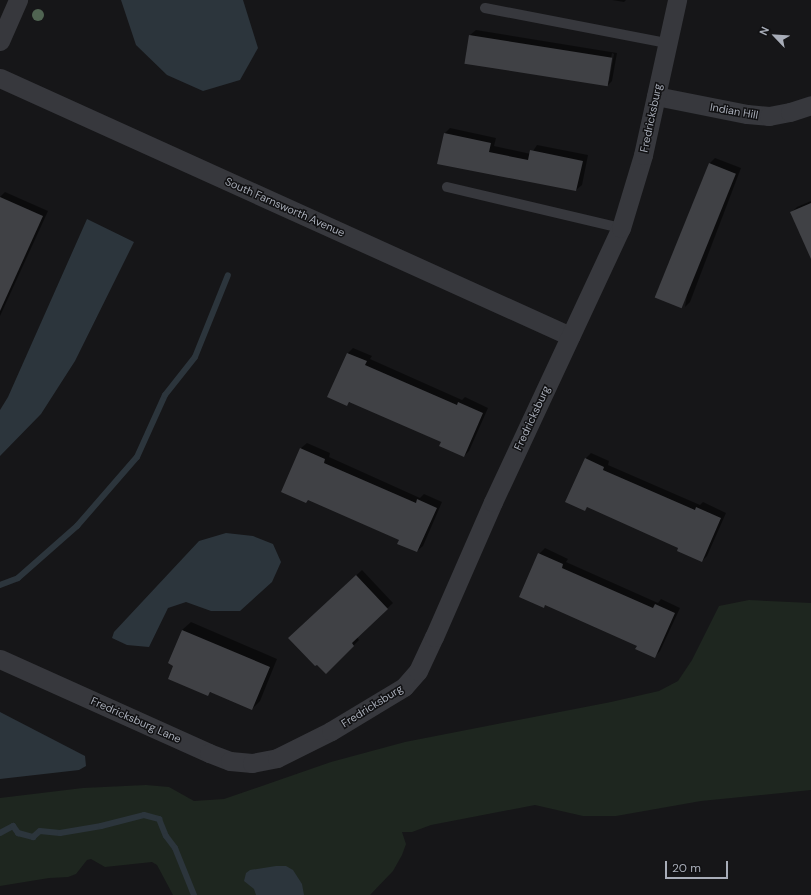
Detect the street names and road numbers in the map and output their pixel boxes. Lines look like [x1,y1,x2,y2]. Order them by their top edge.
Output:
street label: Fredricksburg [637,82,665,154]
street label: Indian Hill [709,100,759,122]
street label: South Farnsworth Avenue [223,175,347,239]
street label: Fredricksburg [511,384,553,452]
street label: Fredricksburg [339,682,405,730]
street label: Fredricksburg Lane [89,694,183,746]

